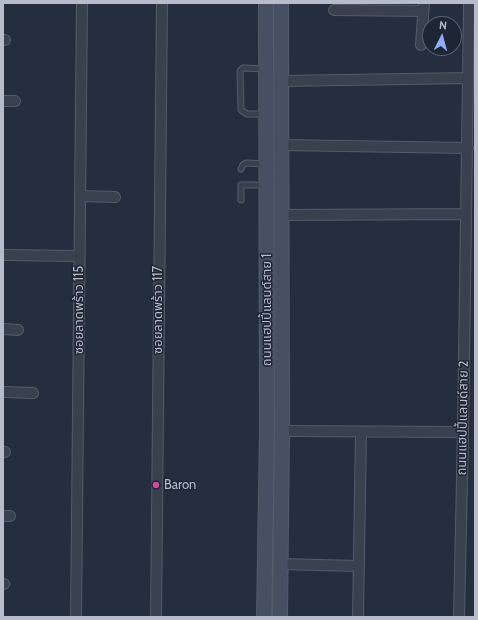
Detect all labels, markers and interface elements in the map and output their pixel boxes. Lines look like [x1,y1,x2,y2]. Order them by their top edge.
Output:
north arrow [422,16,462,56]
text: N [439,18,448,32]
street label: ถนนแฮปปี้แลนด์สาย 1 [259,254,275,366]
street label: ซอยลาดพร้าว 115 [71,266,87,354]
street label: ซอยลาดพร้าว 117 [150,266,166,354]
street label: ถนนแฮปปี้แลนด์สาย 2 [454,360,472,476]
place label: Baron [164,477,196,493]
marker: Baron [151,480,161,490]

